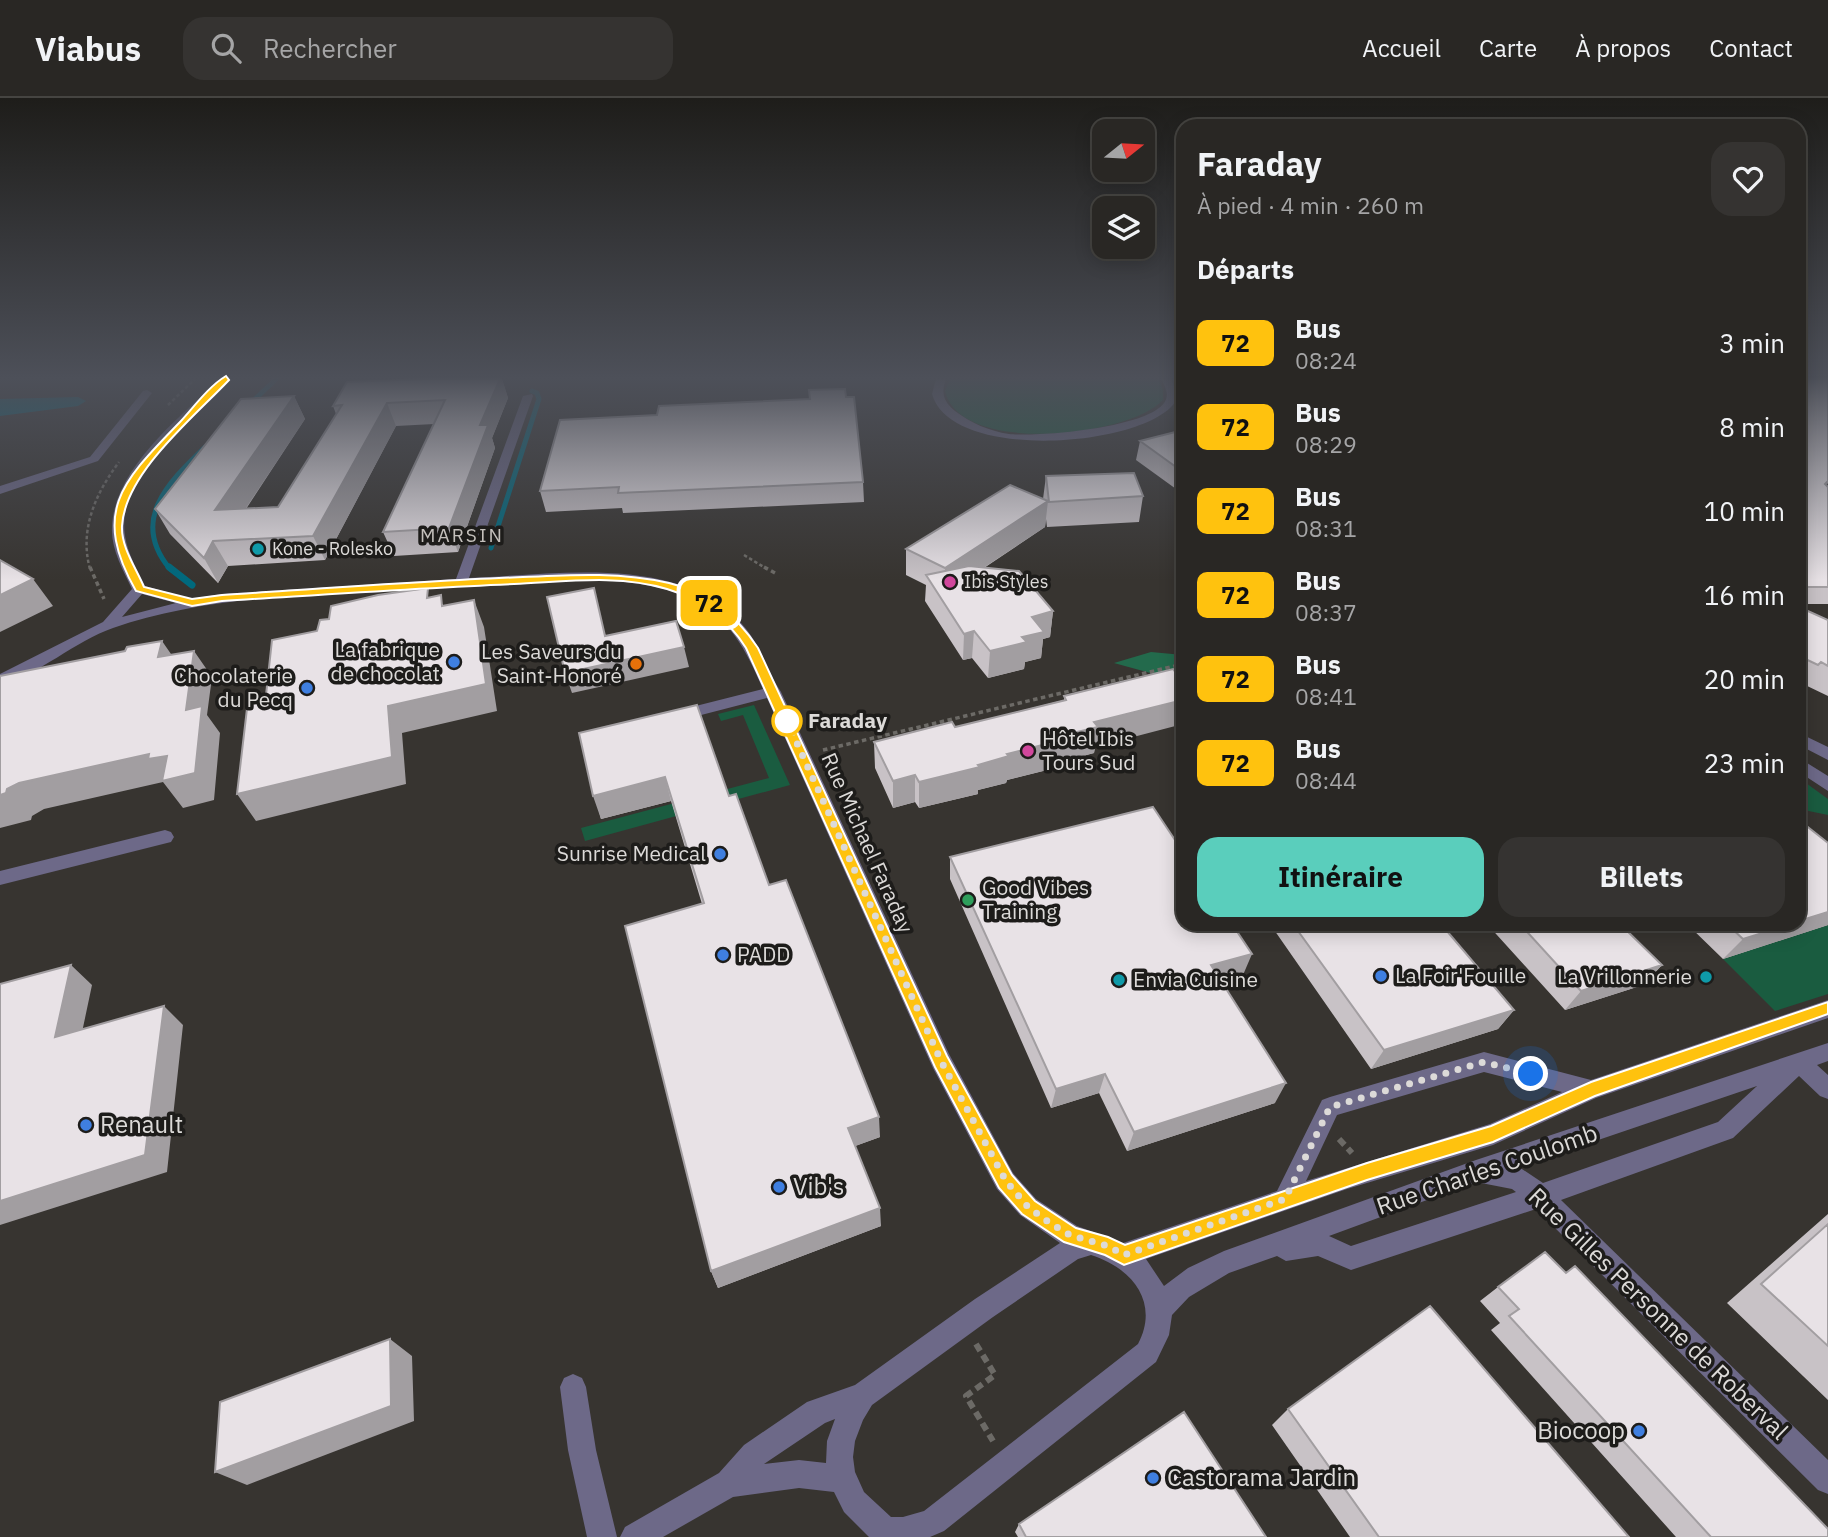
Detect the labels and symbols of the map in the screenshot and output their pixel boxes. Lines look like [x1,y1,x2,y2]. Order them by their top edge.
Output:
north arrow [1092,119,1155,182]
district label: MARSIN [420,523,504,547]
place label: Kone - Rolesko [272,537,393,560]
marker: Kone - Rolesko [250,541,266,557]
place label: Ibis Styles [964,570,1048,593]
marker: Ibis Styles [942,574,958,590]
line badge: 72 [678,580,740,626]
place label: La fabrique de chocolat [331,635,440,687]
place label: Les Saveurs du Saint-Honoré [481,637,622,689]
marker: La fabrique de chocolat [446,654,462,670]
marker: Les Saveurs du Saint-Honoré [628,656,644,672]
place label: Chocolaterie du Pecq [174,661,293,713]
marker: Chocolaterie du Pecq [299,680,315,696]
marker: Faraday [772,706,802,736]
place label: Faraday [808,706,888,734]
place label: Hôtel Ibis Tours Sud [1042,724,1136,776]
marker: Hôtel Ibis Tours Sud [1020,743,1036,759]
street label: Rue Michael Faraday [816,748,921,938]
place label: Sunrise Medical [557,839,706,867]
marker: Sunrise Medical [712,846,728,862]
place label: Good Vibes Training [982,873,1089,925]
marker: Good Vibes Training [960,892,976,908]
place label: PADD [737,940,790,968]
marker: PADD [715,947,731,963]
place label: La Foir'Fouille [1395,961,1526,989]
place label: La Vrillonnerie [1557,962,1692,990]
place label: Envia Cuisine [1133,965,1258,993]
marker: La Foir'Fouille [1373,968,1389,984]
marker: La Vrillonnerie [1698,969,1714,985]
marker: Envia Cuisine [1111,972,1127,988]
your location [1513,1056,1548,1091]
place label: Renault [100,1108,183,1140]
street label: Rue Charles Coulomb [1372,1116,1602,1222]
marker: Renault [78,1117,94,1133]
place label: Vib's [793,1170,845,1202]
marker: Vib's [771,1179,787,1195]
street label: Rue Gilles Personne de Roberval [1522,1180,1796,1446]
place label: Biocoop [1537,1414,1625,1446]
marker: Biocoop [1631,1423,1647,1439]
place label: Castorama Jardin [1167,1461,1356,1493]
marker: Castorama Jardin [1145,1470,1161,1486]

